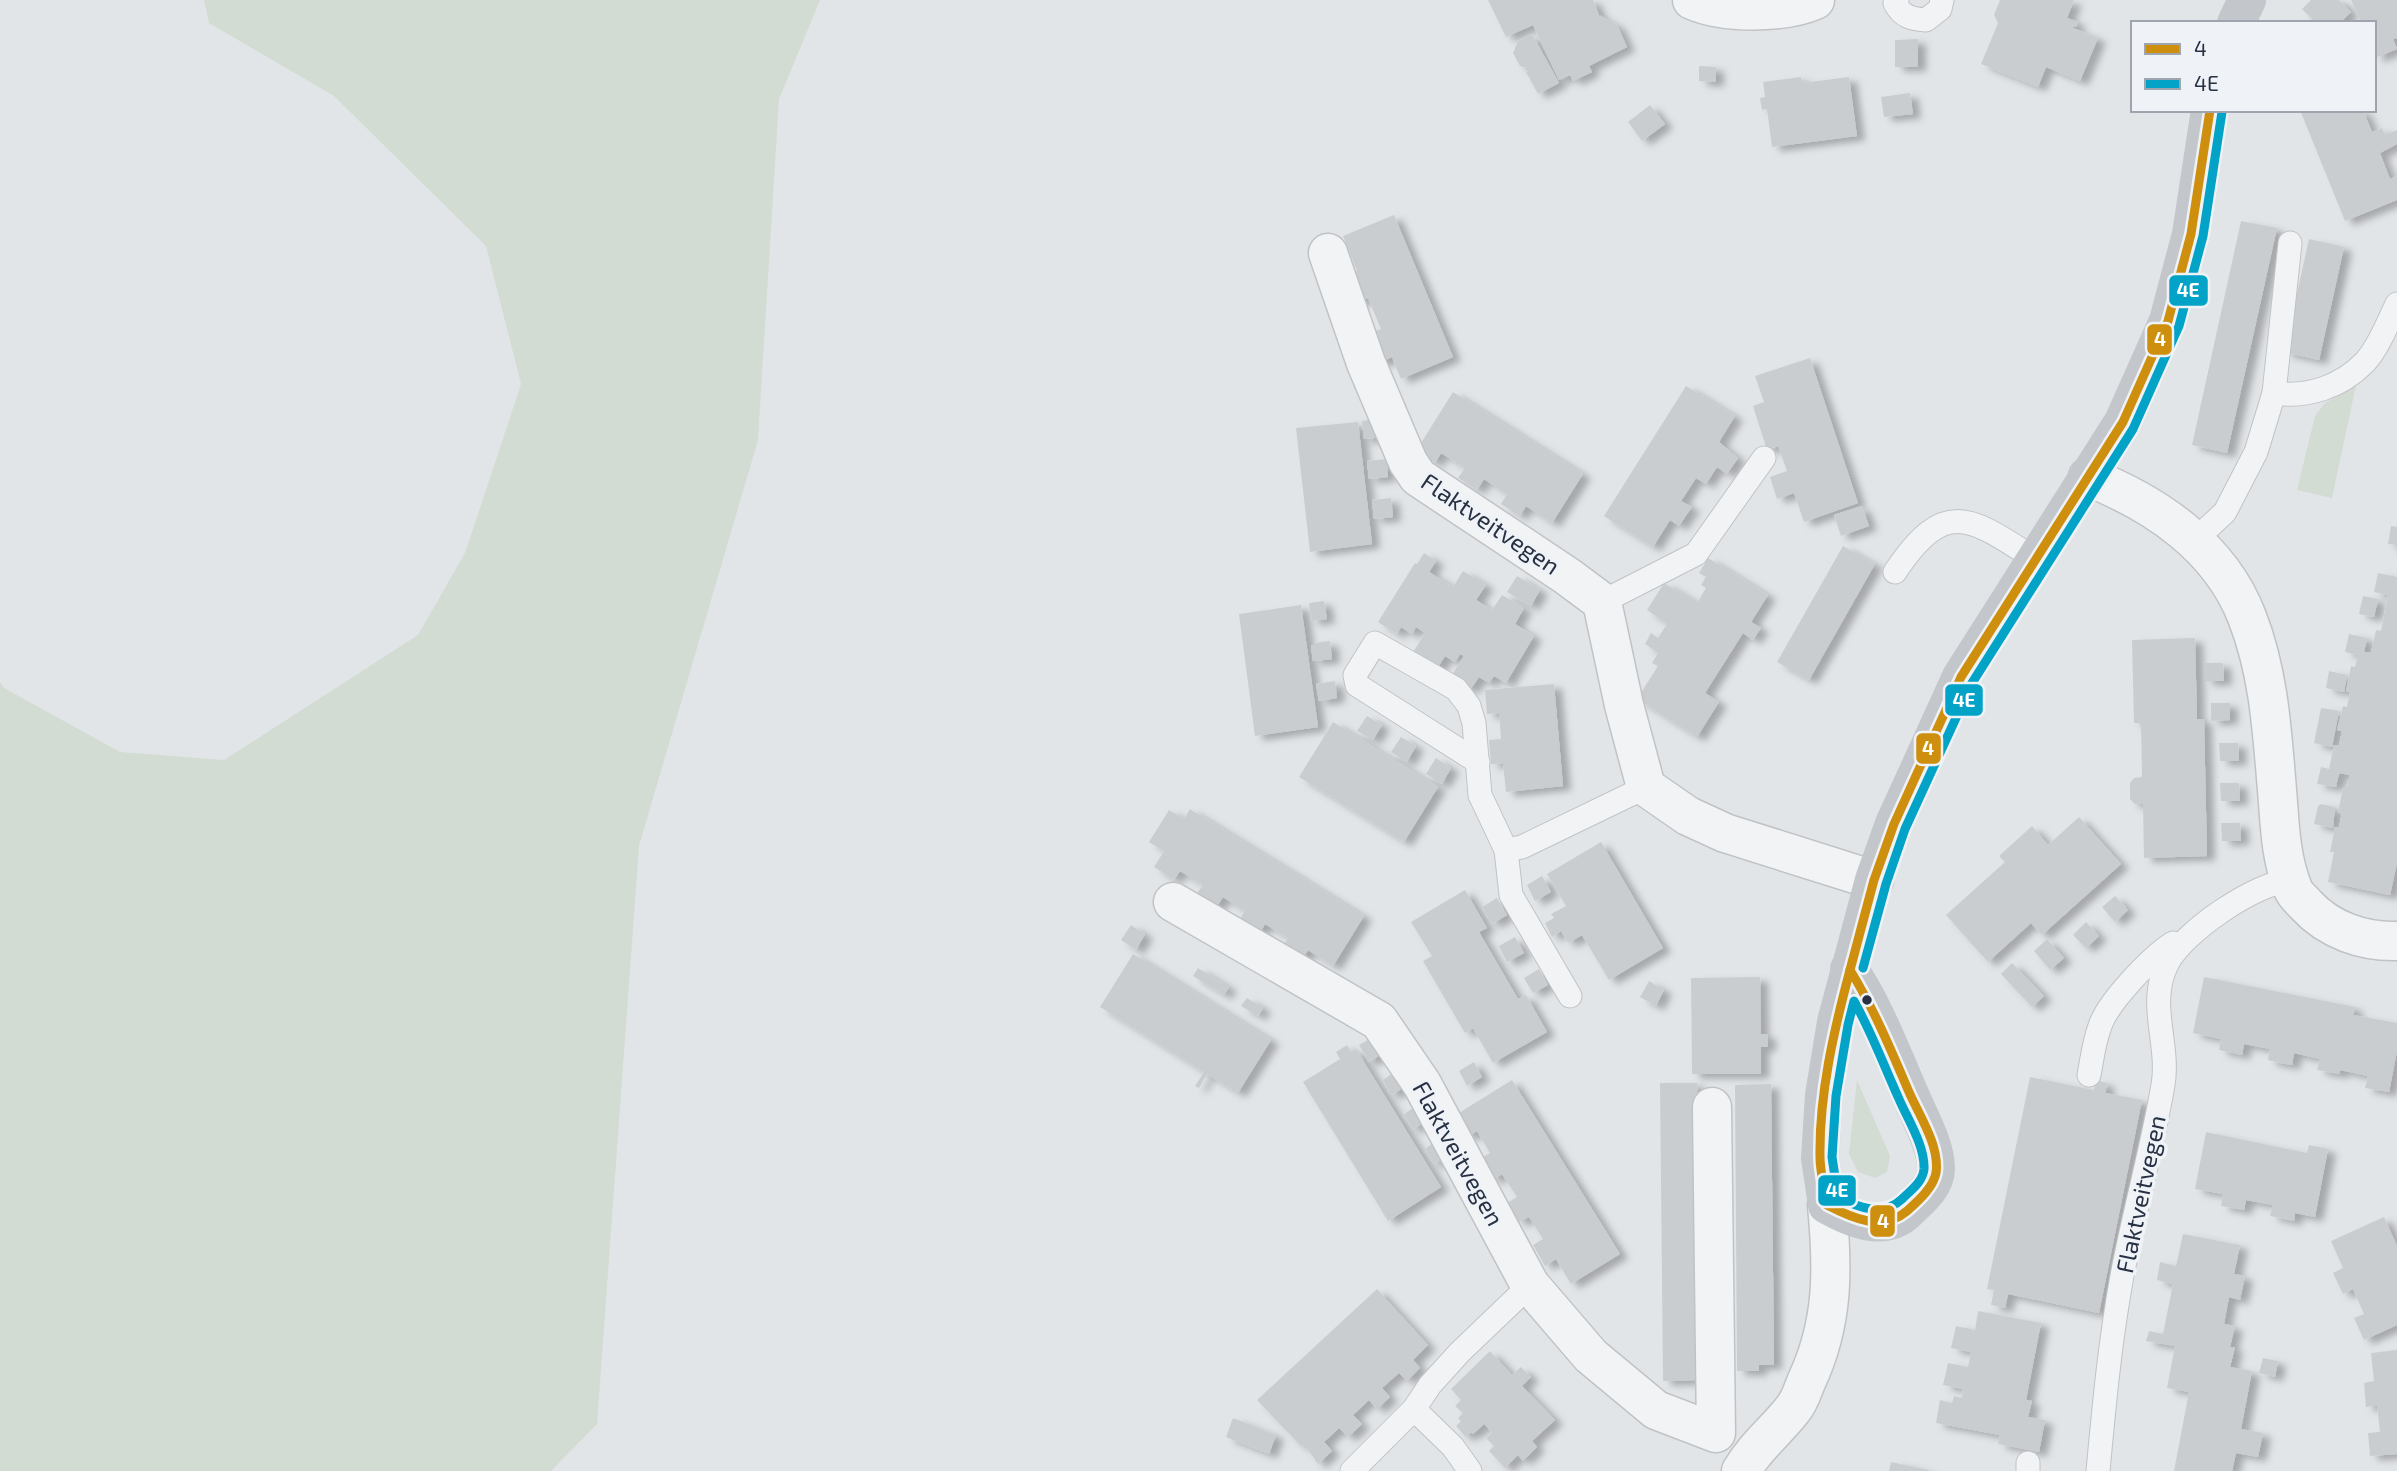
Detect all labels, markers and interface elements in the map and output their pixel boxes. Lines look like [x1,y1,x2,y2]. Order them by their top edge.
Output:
legend [2131,21,2376,112]
text: 4 [2194,35,2207,60]
text: 4E [2194,70,2219,95]
line badge: 4E [2168,274,2209,307]
text: 4E [2176,278,2200,301]
line badge: 4 [2146,323,2173,356]
text: 4 [2154,327,2166,350]
street label: Flaktveitvegen [1416,466,1566,580]
line badge: 4E [1944,683,1984,717]
text: 4E [1952,688,1976,711]
line badge: 4 [1915,732,1942,765]
text: 4 [1922,736,1934,759]
unlabelled marker [1860,993,1874,1007]
street label: Flaktveitvegen [1407,1076,1511,1230]
street label: Flaktveitvegen [2109,1112,2171,1276]
line badge: 4E [1817,1174,1857,1207]
text: 4E [1825,1178,1849,1201]
line badge: 4 [1869,1204,1896,1238]
text: 4 [1877,1209,1889,1232]

